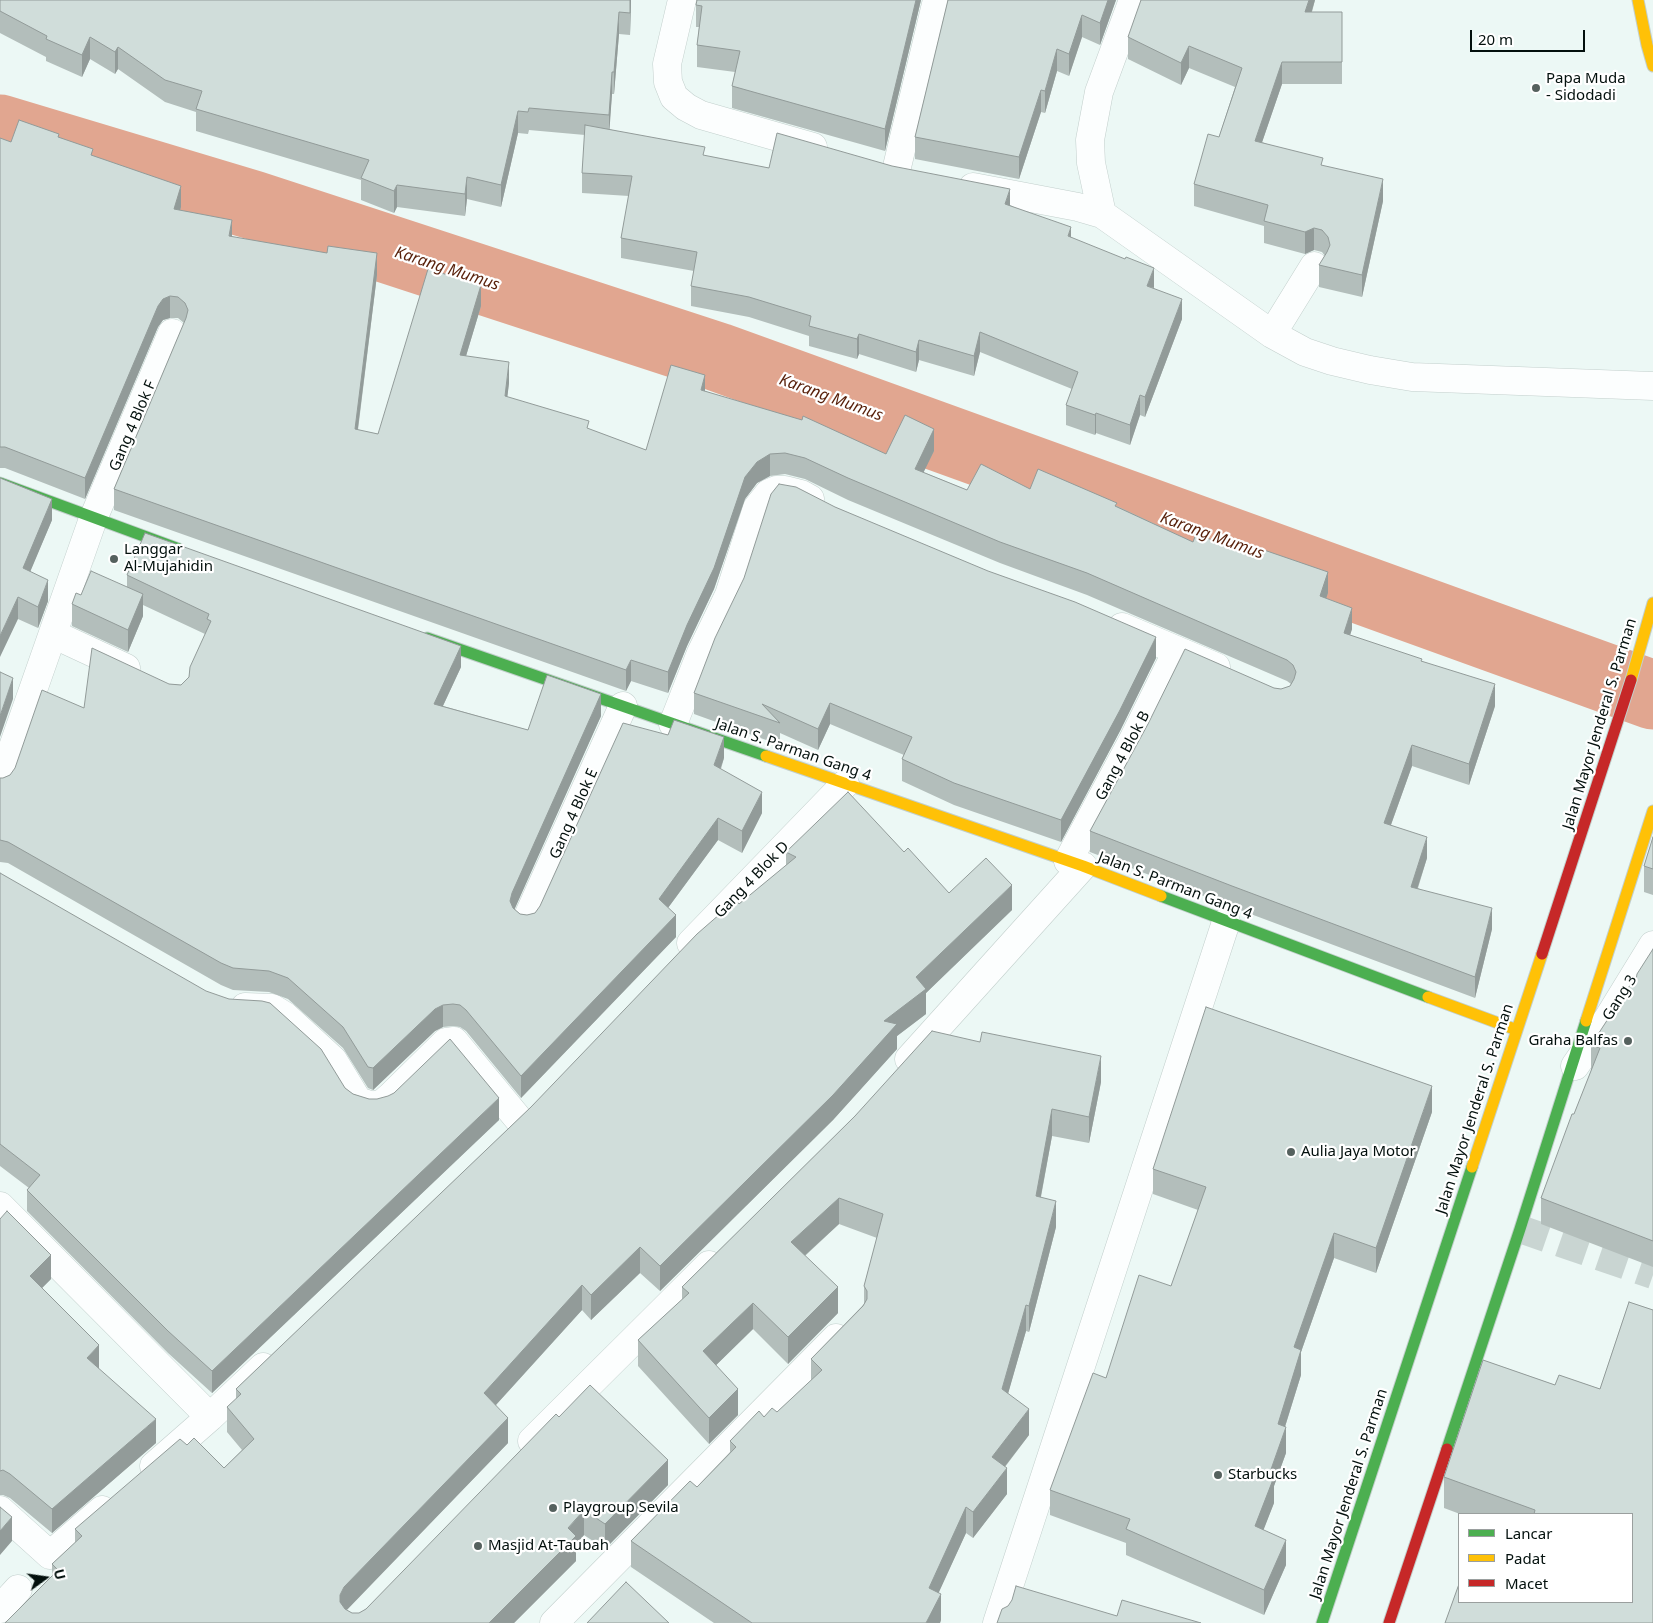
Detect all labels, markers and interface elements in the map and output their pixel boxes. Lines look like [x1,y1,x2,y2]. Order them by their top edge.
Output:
scale bar [1473,20,1588,52]
text: 20 m [1478,29,1513,49]
place label: Papa Muda - Sidodadi [1546,70,1626,105]
marker: Papa Muda - Sidodadi [1530,82,1542,94]
water label: Karang Mumus [392,243,502,295]
water label: Karang Mumus [777,370,885,426]
street label: Gang 4 Blok F [106,378,160,474]
water label: Karang Mumus [1158,508,1266,564]
place label: Langgar Al-Mujahidin [124,541,213,576]
marker: Langgar Al-Mujahidin [108,553,120,565]
street label: Jalan Mayor Jenderal S. Parman [1559,616,1641,832]
street label: Gang 4 Blok B [1092,708,1154,804]
street label: Jalan S. Parman Gang 4 [713,715,873,785]
street label: Gang 4 Blok E [546,766,602,862]
street label: Gang 4 Blok D [711,838,793,922]
street label: Jalan S. Parman Gang 4 [1095,848,1255,924]
street label: Gang 3 [1599,972,1641,1024]
street label: Jalan Mayor Jenderal S. Parman [1432,1002,1518,1216]
place label: Graha Balfas [1528,1032,1618,1050]
marker: Graha Balfas [1622,1035,1634,1047]
place label: Aulia Jaya Motor [1301,1143,1416,1161]
marker: Aulia Jaya Motor [1285,1146,1297,1158]
street label: Jalan Mayor Jenderal S. Parman [1306,1387,1392,1601]
place label: Starbucks [1228,1466,1297,1484]
marker: Starbucks [1212,1469,1224,1481]
place label: Playgroup Sevila [563,1499,679,1517]
marker: Playgroup Sevila [547,1502,559,1514]
legend [1458,1513,1633,1603]
text: Lancar [1505,1523,1552,1543]
place label: Masjid At-Taubah [488,1537,609,1555]
marker: Masjid At-Taubah [472,1540,484,1552]
text: Padat [1505,1548,1546,1568]
north arrow [20,1553,70,1603]
text: U [50,1567,71,1582]
text: Macet [1505,1573,1548,1593]

